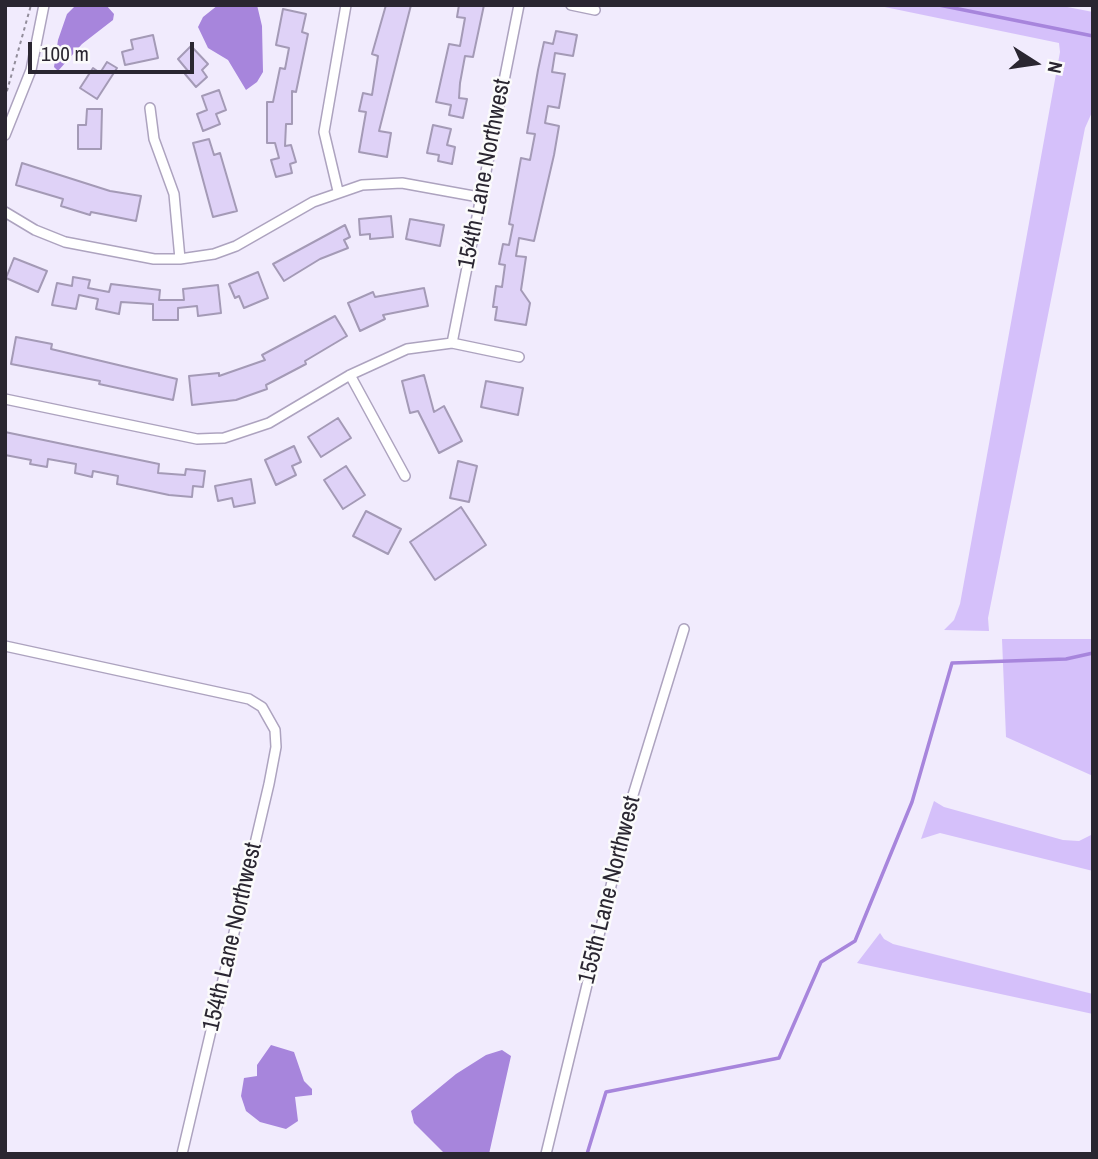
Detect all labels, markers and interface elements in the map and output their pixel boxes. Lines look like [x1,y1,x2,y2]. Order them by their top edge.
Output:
scale bar [32,28,198,72]
north arrow [1000,28,1070,98]
text: 100 m [41,39,89,68]
text: N [1042,59,1069,76]
street label: 154th Lane Northwest [452,77,518,271]
street label: 155th Lane Northwest [573,793,647,987]
street label: 154th Lane Northwest [197,840,269,1034]

